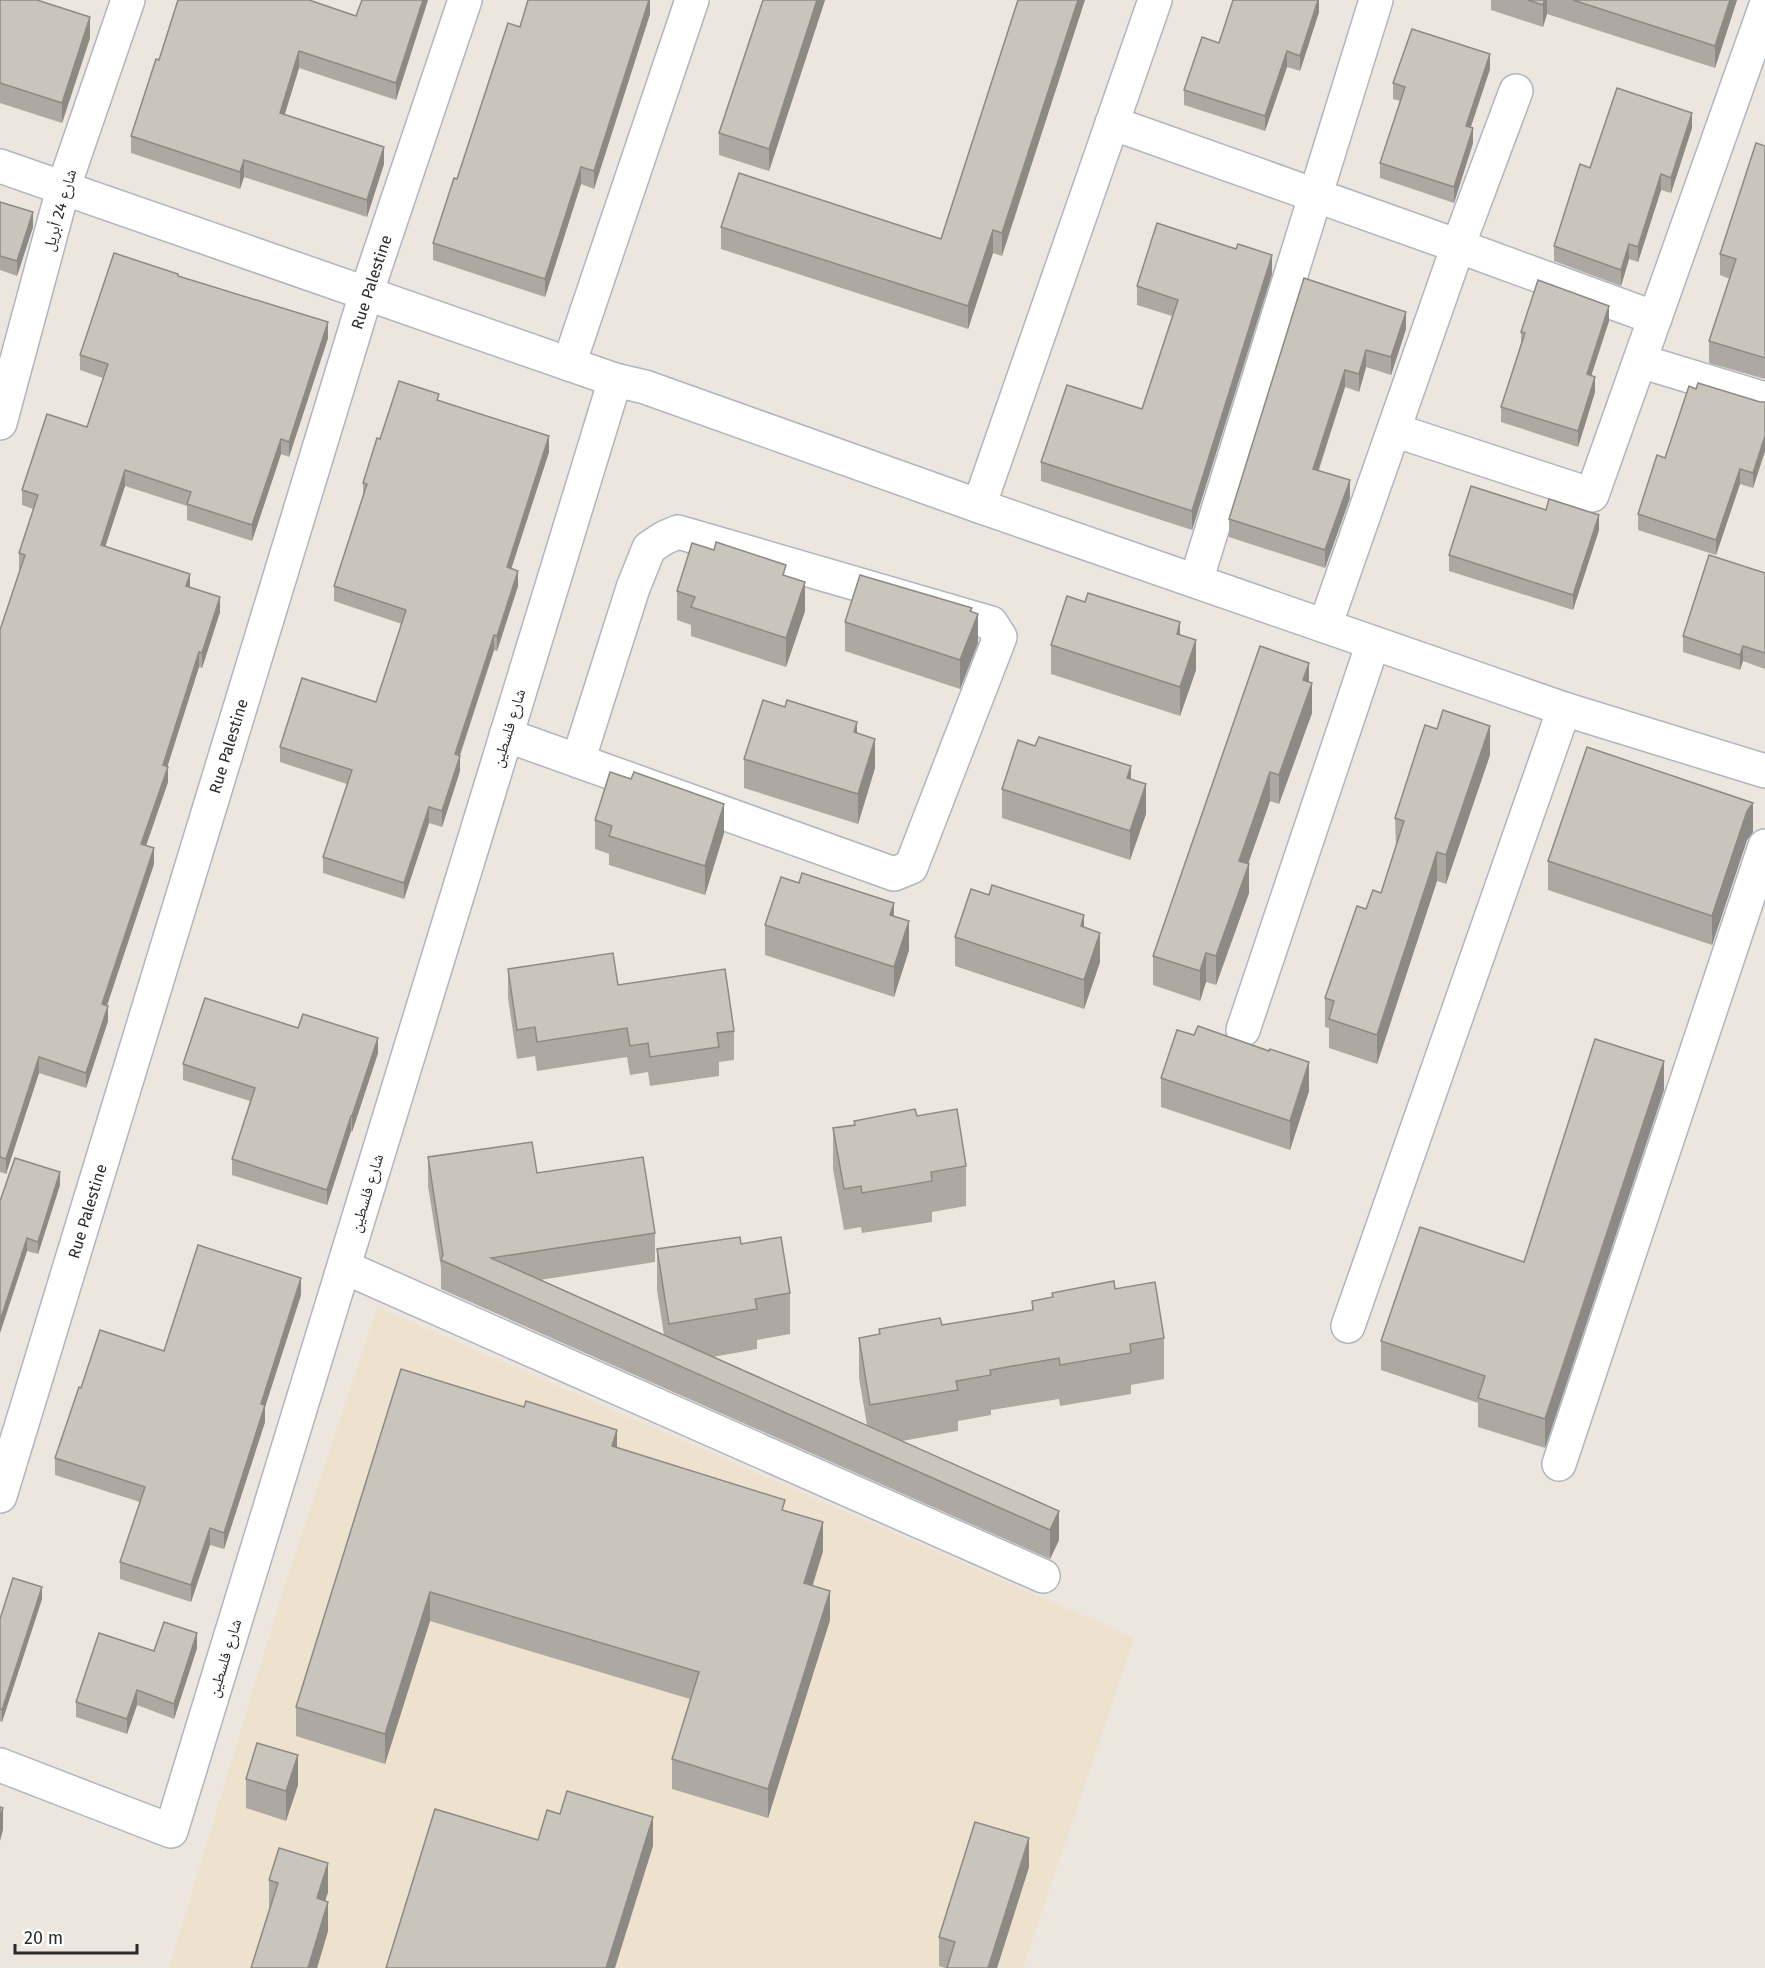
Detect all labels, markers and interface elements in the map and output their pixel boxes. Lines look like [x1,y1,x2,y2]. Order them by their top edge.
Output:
street label: شارع 24 أبريل [39,167,81,254]
street label: Rue Palestine [347,233,396,332]
street label: شارع فلسطين [488,687,530,770]
street label: Rue Palestine [205,696,252,796]
street label: شارع فلسطين [346,1152,388,1235]
street label: Rue Palestine [64,1161,111,1261]
street label: شارع فلسطين [204,1617,246,1700]
scale bar [15,1917,136,1955]
text: 20 m [24,1927,63,1949]

